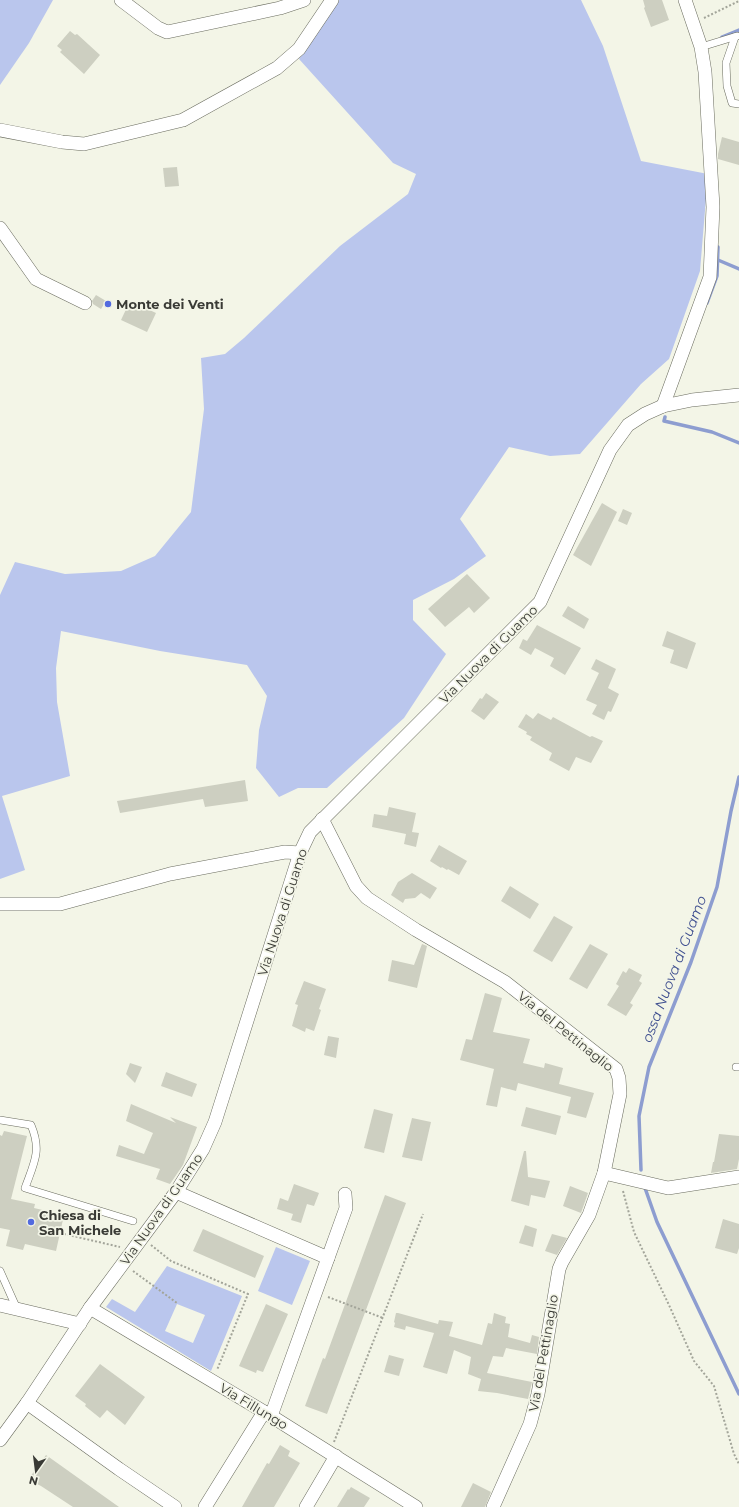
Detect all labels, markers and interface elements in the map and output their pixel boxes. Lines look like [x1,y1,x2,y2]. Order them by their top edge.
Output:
place label: Monte dei Venti [116,296,224,312]
marker: Monte dei Venti [103,299,113,309]
street label: Via Nuova di Guamo [435,601,541,707]
street label: Via Nuova di Guamo [254,846,310,978]
water label: ossa Nuova di Guamo [638,893,710,1045]
street label: Via del Pettinaglio [515,988,617,1074]
street label: Via Nuova di Guamo [116,1150,206,1268]
place label: Chiesa di San Michele [39,1207,121,1238]
marker: Chiesa di San Michele [26,1217,36,1227]
street label: Via del Pettinaglio [525,1293,561,1413]
street label: Via Fillungo [217,1379,291,1433]
north arrow [16,1451,56,1491]
text: N [28,1473,40,1489]

